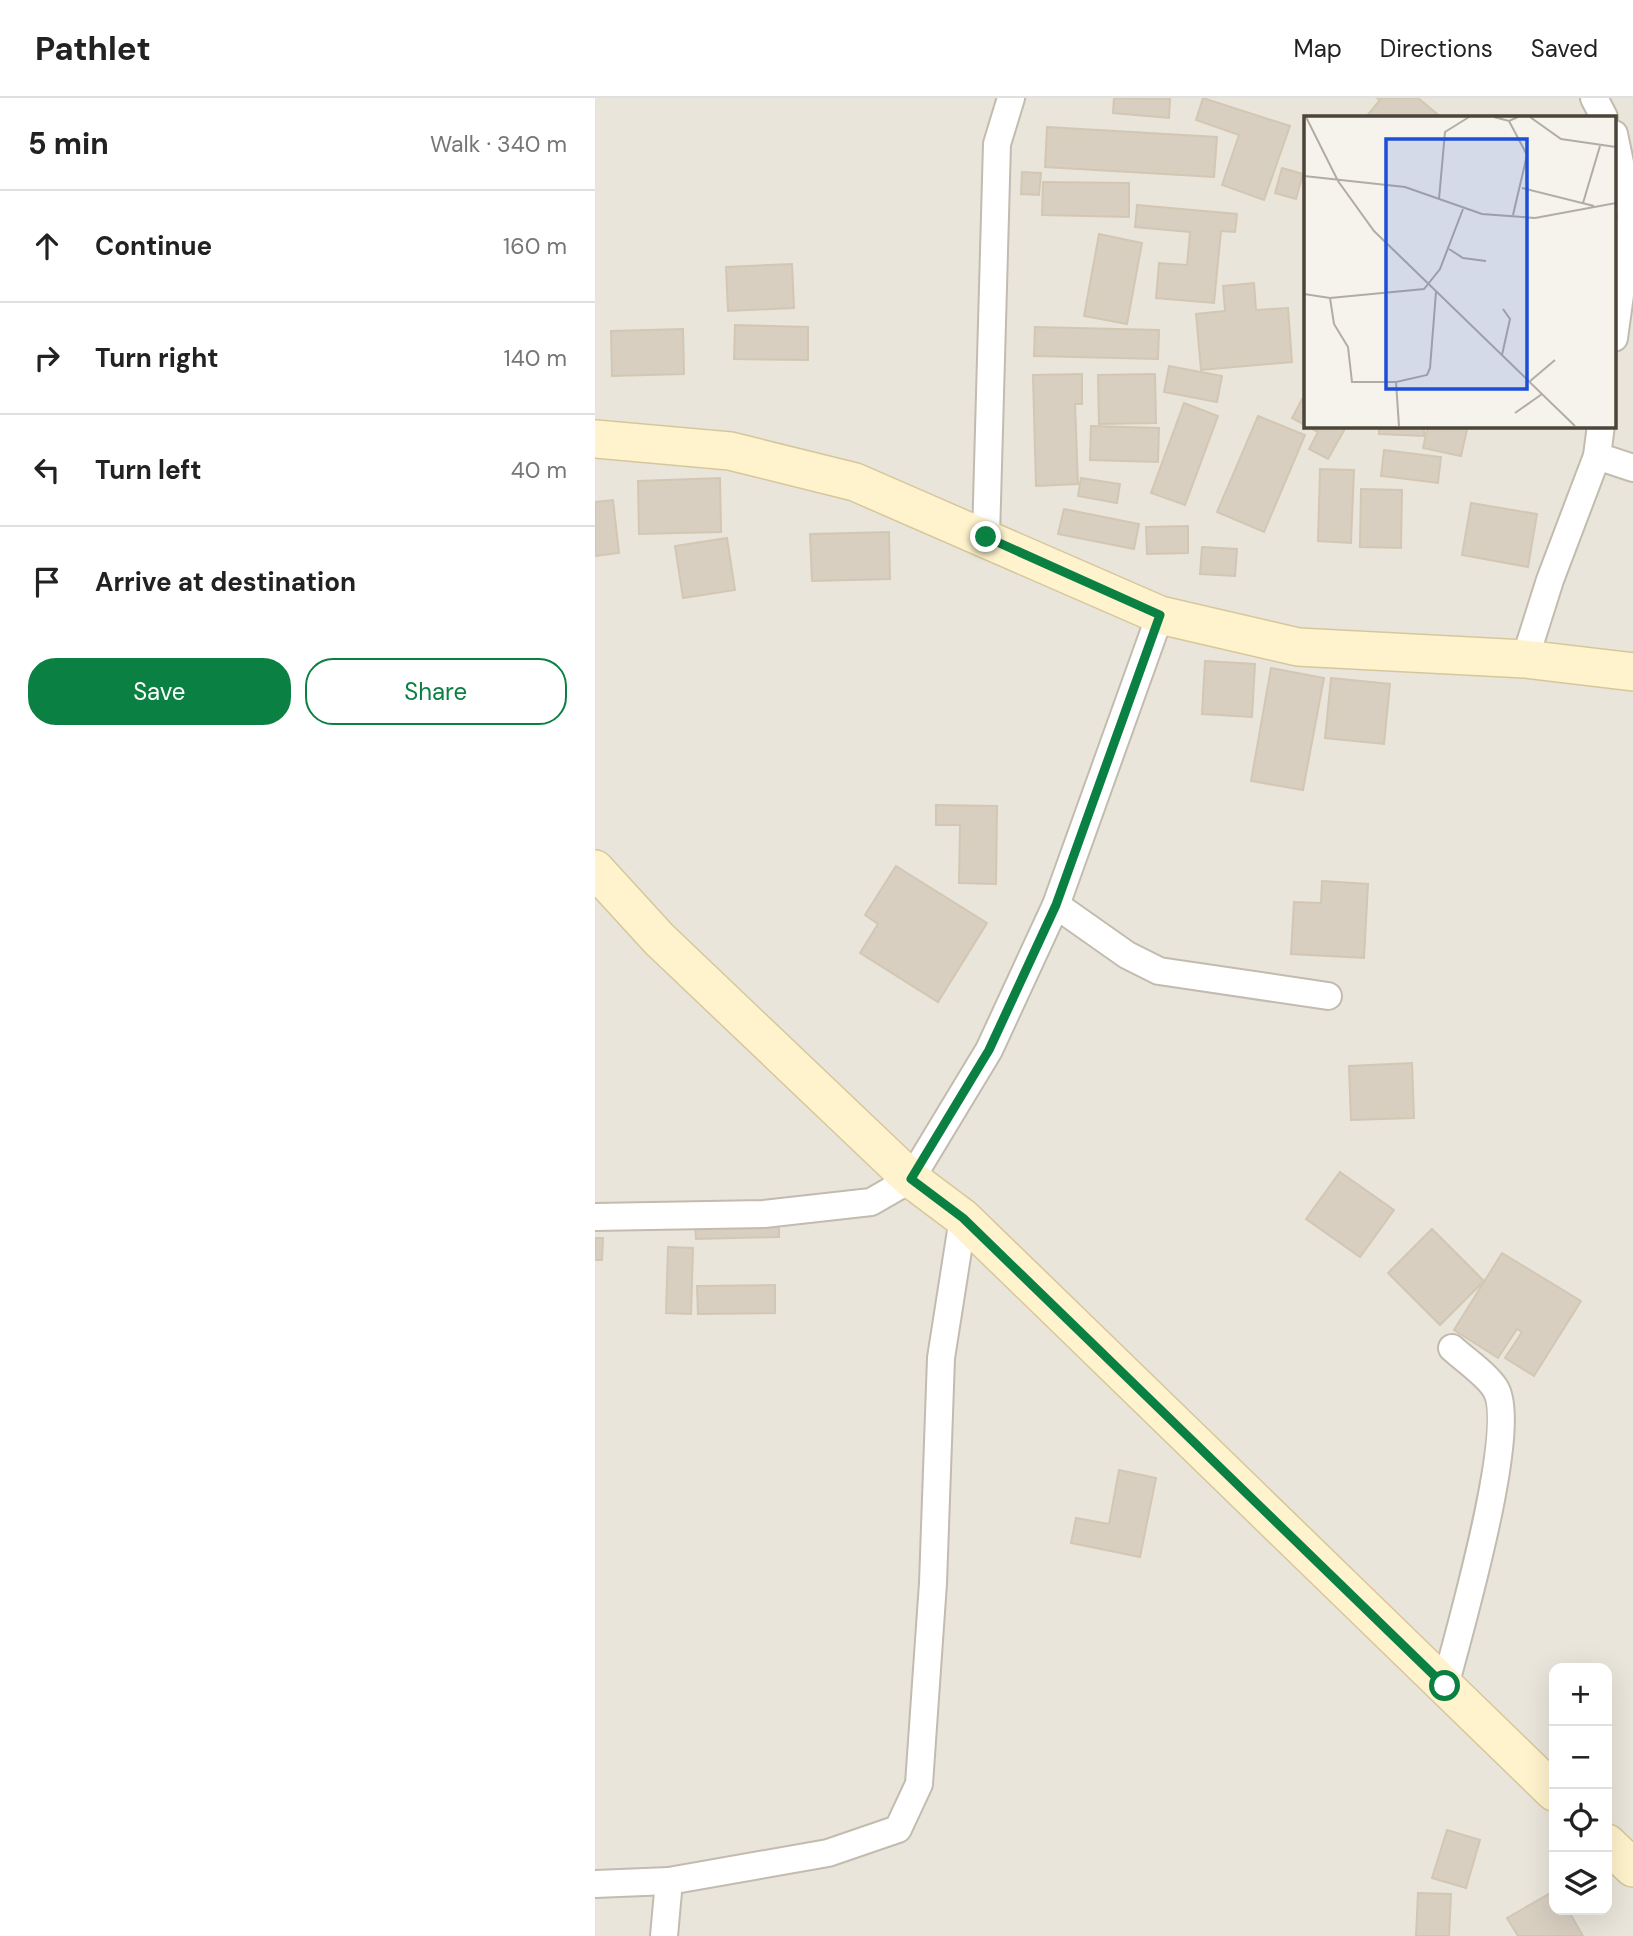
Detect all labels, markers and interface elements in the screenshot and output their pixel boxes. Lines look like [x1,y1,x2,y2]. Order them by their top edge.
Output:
text: Pathlet [35,27,151,70]
text: Map [1294,33,1342,64]
text: Directions [1380,33,1493,64]
text: Saved [1531,33,1598,64]
inset map [1304,116,1615,427]
text: 5 min [28,124,109,163]
text: Walk · 340 m [430,129,567,159]
icon: ahead [28,227,66,265]
text: Continue [95,229,212,263]
text: 160 m [503,231,567,261]
icon: right [28,339,66,377]
text: Turn right [95,341,219,375]
text: 140 m [504,343,567,373]
icon: left [28,451,66,489]
text: Turn left [95,453,202,487]
text: 40 m [511,455,567,485]
route end [970,521,1001,552]
icon: arrive [28,563,66,601]
text: Arrive at destination [95,565,356,599]
button: Save [28,658,291,725]
button: Share [305,658,567,725]
map controls [1549,1663,1612,1915]
button: + [1549,1663,1612,1726]
route start [1429,1670,1460,1701]
button: − [1549,1726,1612,1789]
button: locate [1549,1789,1612,1852]
button: layers [1549,1852,1612,1915]

